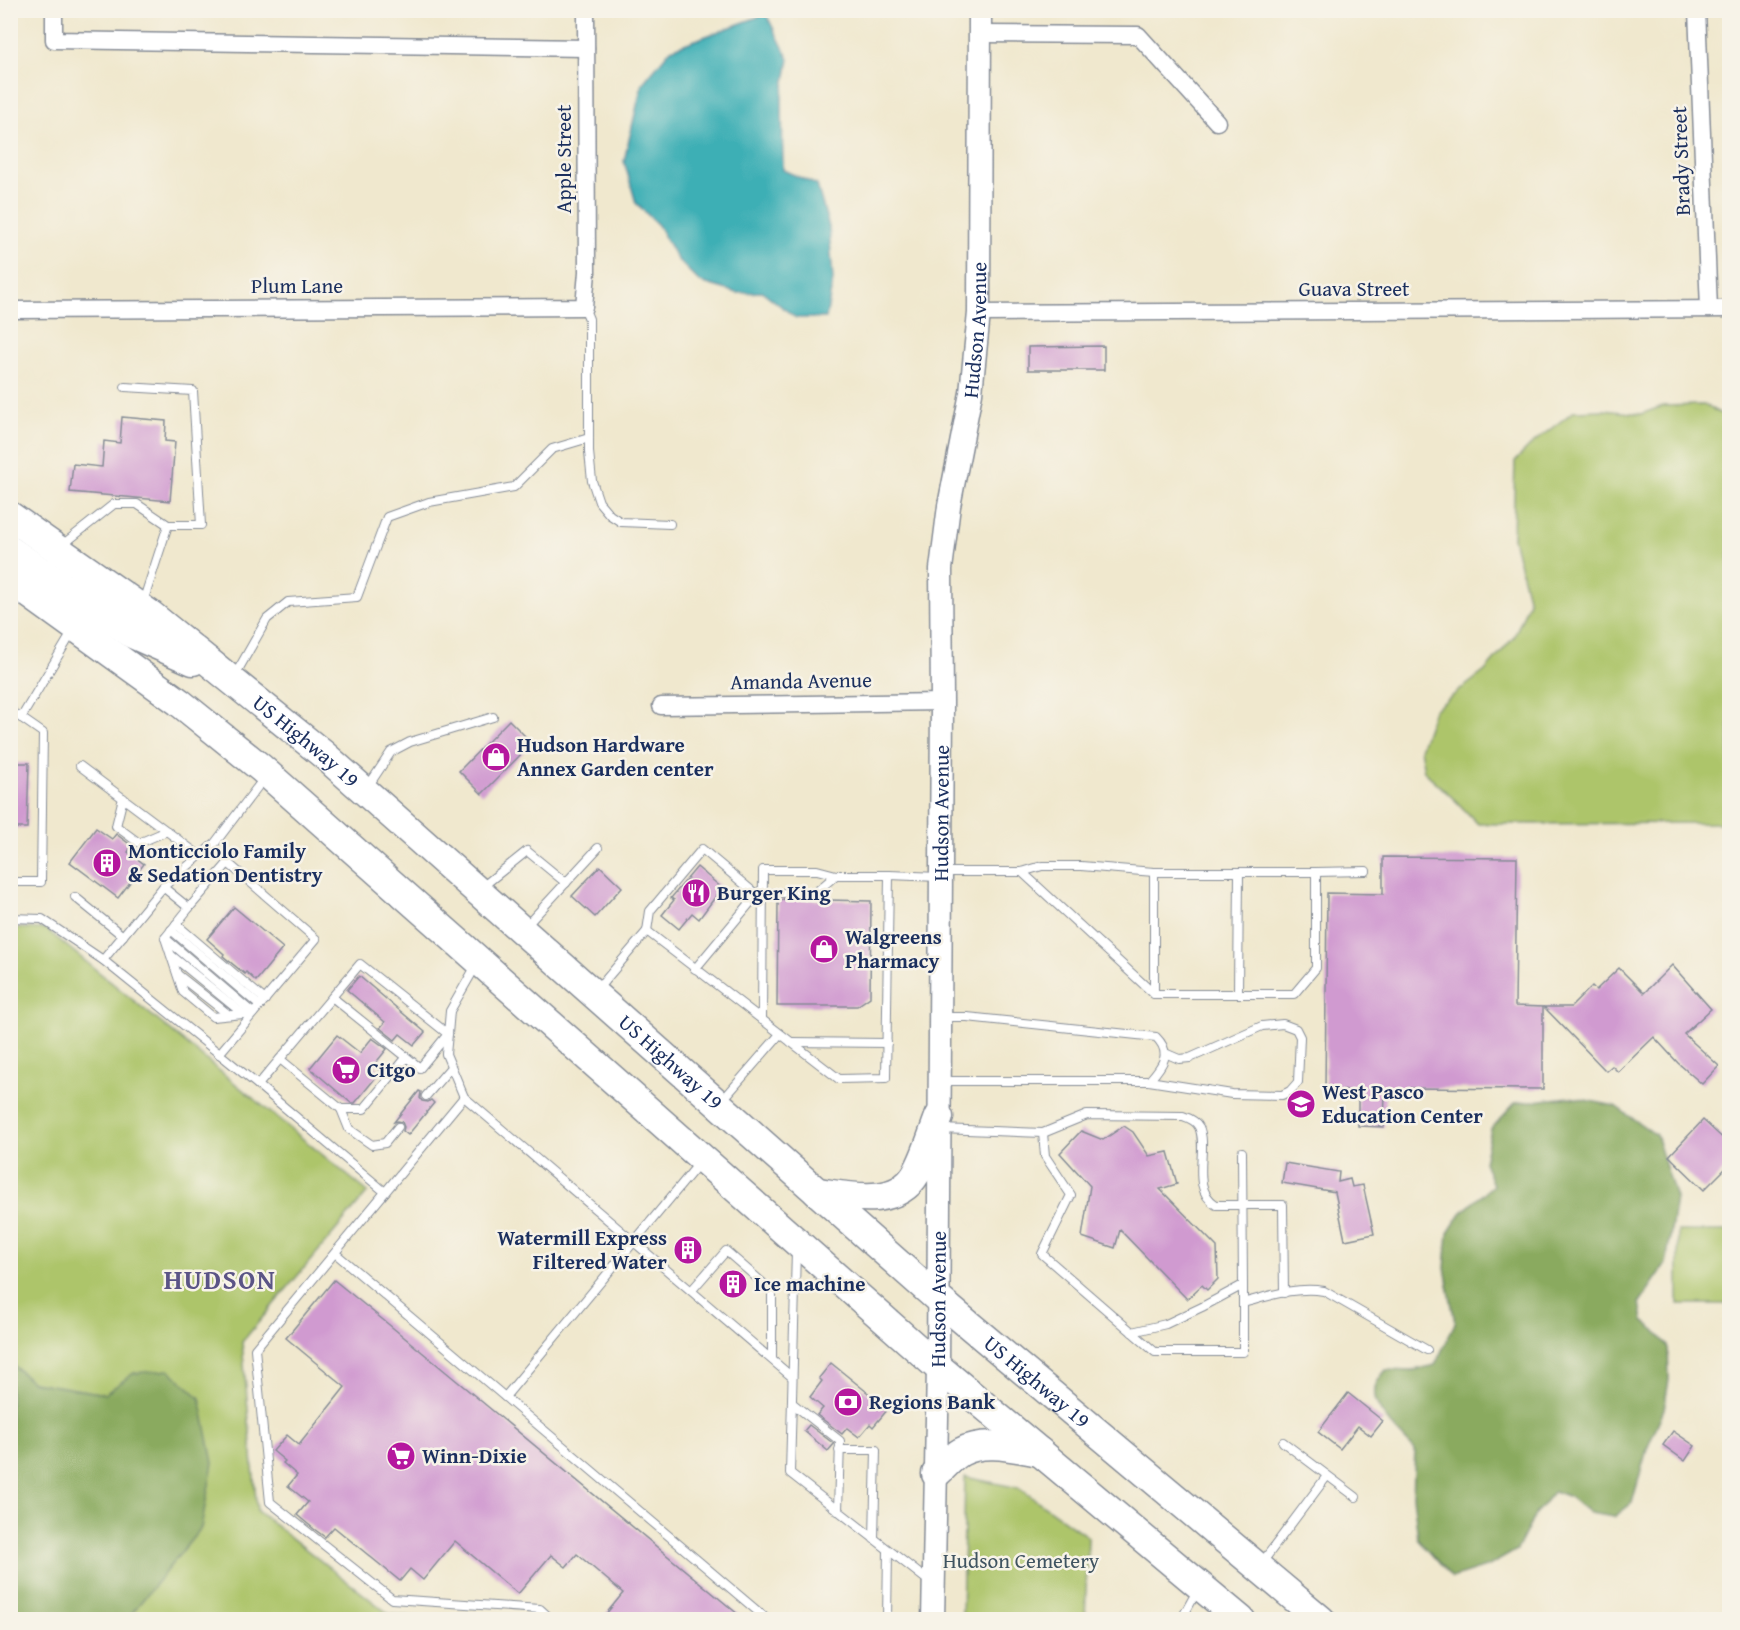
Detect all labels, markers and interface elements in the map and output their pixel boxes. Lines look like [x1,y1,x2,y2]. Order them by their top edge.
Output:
street label: Apple Street [548,104,579,213]
street label: Brady Street [1663,105,1698,216]
street label: Hudson Avenue [955,262,994,399]
street label: Plum Lane [251,270,343,301]
street label: Guava Street [1298,273,1410,304]
street label: Amanda Avenue [730,664,872,697]
street label: US Highway 19 [246,687,366,794]
place label: Hudson Hardware Annex Garden center [517,729,714,784]
shop icon: Hudson Hardware Annex Garden center [480,741,512,773]
street label: Hudson Avenue [925,745,957,881]
place label: Monticciolo Family & Sedation Dentistry [128,835,323,890]
building icon: Monticciolo Family & Sedation Dentistry [91,847,123,879]
restaurant icon: Burger King [680,877,712,909]
place label: Burger King [717,877,832,908]
place label: Walgreens Pharmacy [845,921,942,976]
shop icon: Walgreens Pharmacy [808,933,840,965]
street label: US Highway 19 [612,1007,730,1117]
supermarket icon: Citgo [330,1054,362,1086]
place label: Citgo [367,1054,416,1085]
place label: West Pasco Education Center [1322,1076,1483,1131]
school or university icon: West Pasco Education Center [1285,1088,1317,1120]
place label: Watermill Express Filtered Water [497,1222,667,1277]
street label: Hudson Avenue [922,1231,954,1367]
building icon: Watermill Express Filtered Water [672,1234,704,1266]
district label: HUDSON [164,1259,276,1299]
building icon: Ice machine [717,1268,749,1300]
place label: Ice machine [754,1268,865,1299]
street label: US Highway 19 [977,1328,1097,1435]
bank icon: Regions Bank [832,1386,864,1418]
place label: Regions Bank [869,1386,996,1417]
supermarket icon: Winn-Dixie [385,1440,417,1472]
place label: Winn-Dixie [422,1440,527,1471]
park label: Hudson Cemetery [943,1545,1100,1576]

